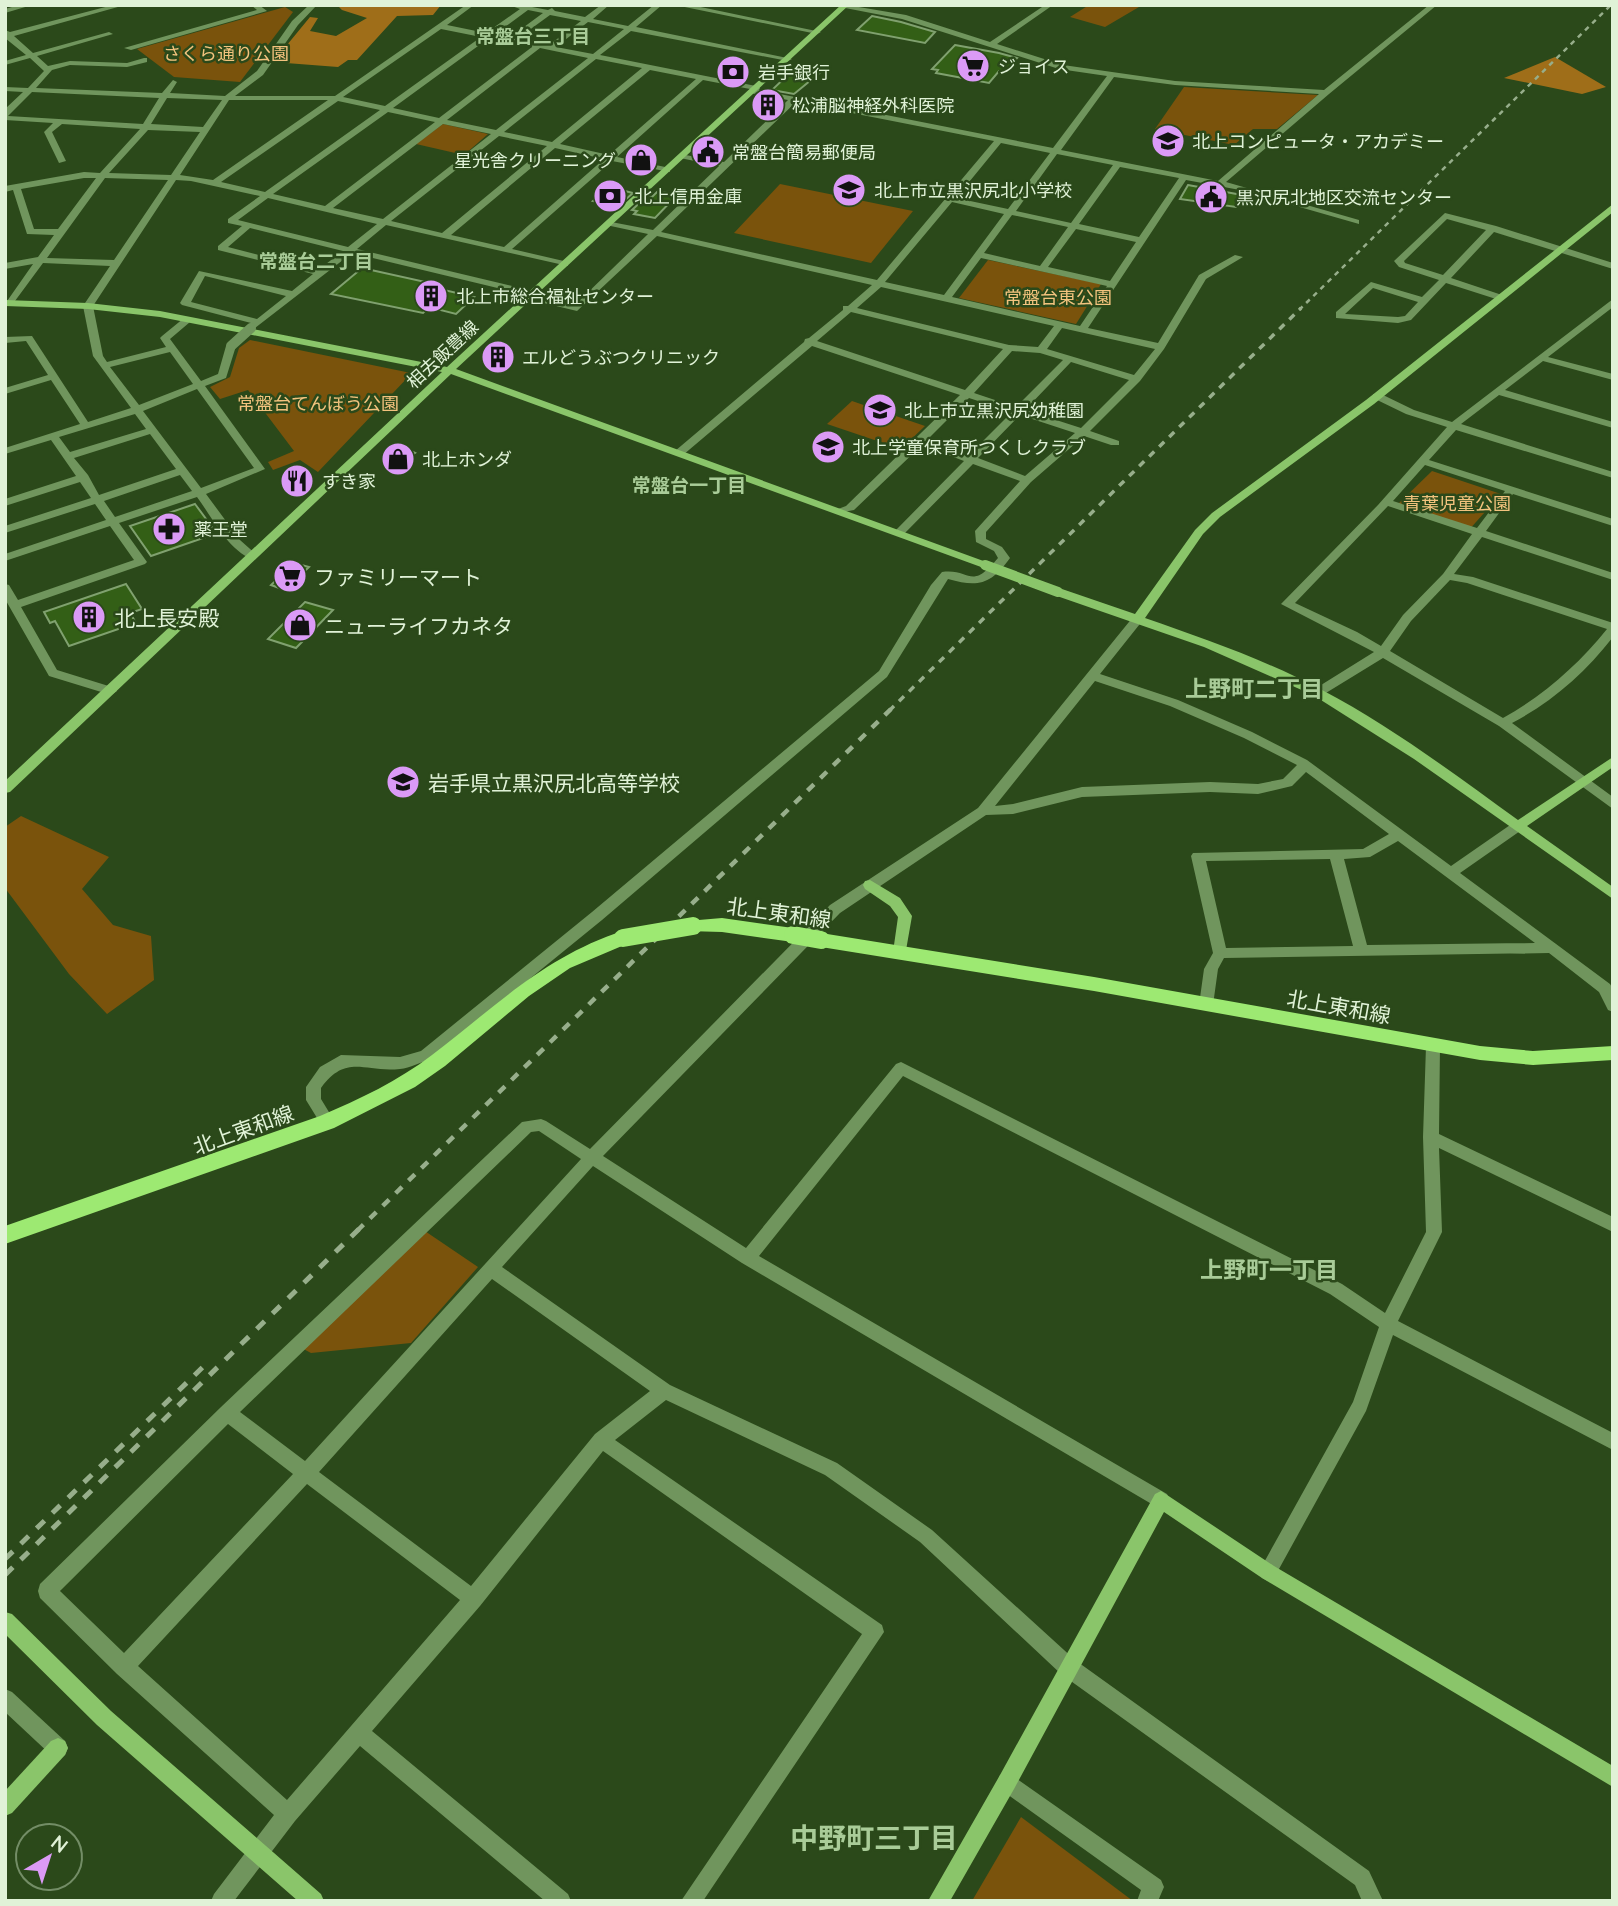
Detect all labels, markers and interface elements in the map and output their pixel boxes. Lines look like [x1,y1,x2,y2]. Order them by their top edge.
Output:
district label: 常盤台三丁目 [476,24,590,47]
park label: さくら通り公園 [163,42,289,64]
supermarket icon: ジョイス [954,47,992,85]
bank icon: 岩手銀行 [714,53,752,91]
place label: ジョイス [998,55,1069,77]
place label: 岩手銀行 [758,61,830,83]
building icon: 松浦脳神経外科医院 [749,86,787,124]
place label: 松浦脳神経外科医院 [792,94,954,116]
school or university icon: 北上コンピュータ・アカデミー [1149,122,1187,160]
place label: 北上コンピュータ・アカデミー [1192,130,1444,152]
public building icon: 常盤台簡易郵便局 [689,133,727,171]
shop icon: 星光舎クリーニング [622,141,660,179]
place label: 常盤台簡易郵便局 [732,141,876,163]
place label: 星光舎クリーニング [454,149,616,171]
school or university icon: 北上市立黒沢尻北小学校 [830,171,868,209]
bank icon: 北上信用金庫 [591,177,629,215]
public building icon: 黒沢尻北地区交流センター [1192,178,1230,216]
place label: 北上市立黒沢尻北小学校 [874,179,1072,201]
place label: 北上信用金庫 [634,185,742,207]
place label: 黒沢尻北地区交流センター [1236,186,1452,208]
district label: 常盤台二丁目 [259,249,373,272]
building icon: 北上市総合福祉センター [412,277,450,315]
place label: 北上市総合福祉センター [456,285,654,307]
park label: 常盤台東公園 [1004,286,1112,308]
street label: 相去飯豊線 [402,315,482,393]
building icon: エルどうぶつクリニック [479,338,517,376]
place label: エルどうぶつクリニック [522,346,720,368]
school or university icon: 北上市立黒沢尻幼稚園 [861,391,899,429]
park label: 常盤台てんぼう公園 [237,392,399,414]
place label: 北上市立黒沢尻幼稚園 [904,399,1084,421]
school or university icon: 北上学童保育所つくしクラブ [809,428,847,466]
place label: 北上学童保育所つくしクラブ [852,436,1086,458]
shop icon: 北上ホンダ [379,440,417,478]
place label: 北上ホンダ [422,448,512,470]
restaurant icon: すき家 [278,462,316,500]
place label: すき家 [322,470,376,492]
district label: 常盤台一丁目 [632,473,746,496]
park label: 青葉児童公園 [1403,492,1511,514]
pharmacy icon: 薬王堂 [150,510,188,548]
place label: 薬王堂 [194,518,248,540]
supermarket icon: ファミリーマート [271,557,309,595]
place label: ファミリーマート [314,564,482,589]
building icon: 北上長安殿 [70,598,108,636]
place label: 北上長安殿 [114,605,219,630]
shop icon: ニューライフカネタ [281,606,319,644]
place label: ニューライフカネタ [324,613,513,638]
district label: 上野町二丁目 [1185,674,1323,702]
school or university icon: 岩手県立黒沢尻北高等学校 [384,763,422,801]
place label: 岩手県立黒沢尻北高等学校 [428,770,680,795]
street label: 北上東和線 [725,892,833,932]
street label: 北上東和線 [1285,985,1393,1027]
street label: 北上東和線 [189,1099,297,1159]
district label: 上野町一丁目 [1200,1255,1338,1283]
district label: 中野町三丁目 [790,1820,958,1854]
north arrow [14,1822,84,1892]
text: N [47,1830,73,1857]

